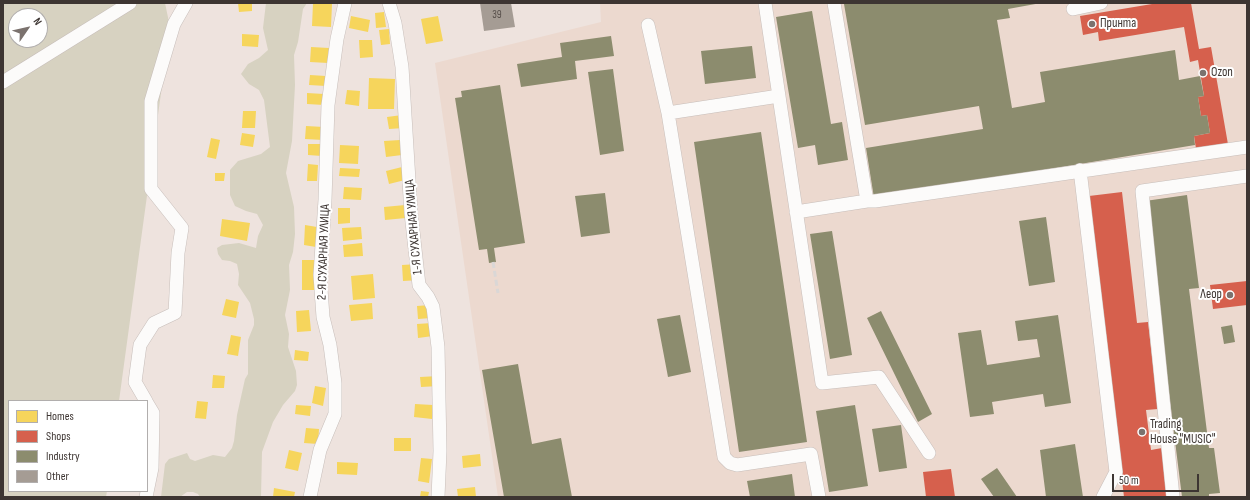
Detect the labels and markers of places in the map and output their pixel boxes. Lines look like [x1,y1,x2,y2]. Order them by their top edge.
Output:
place label: Принта [1100,16,1136,32]
marker: Принта [1087,19,1097,29]
place label: Ozon [1211,65,1233,81]
marker: Ozon [1198,68,1208,78]
place label: Леор [1200,287,1222,303]
marker: Леор [1225,290,1235,300]
place label: Trading House "MUSIC" [1150,417,1216,448]
marker: Trading House "MUSIC" [1137,427,1147,437]

